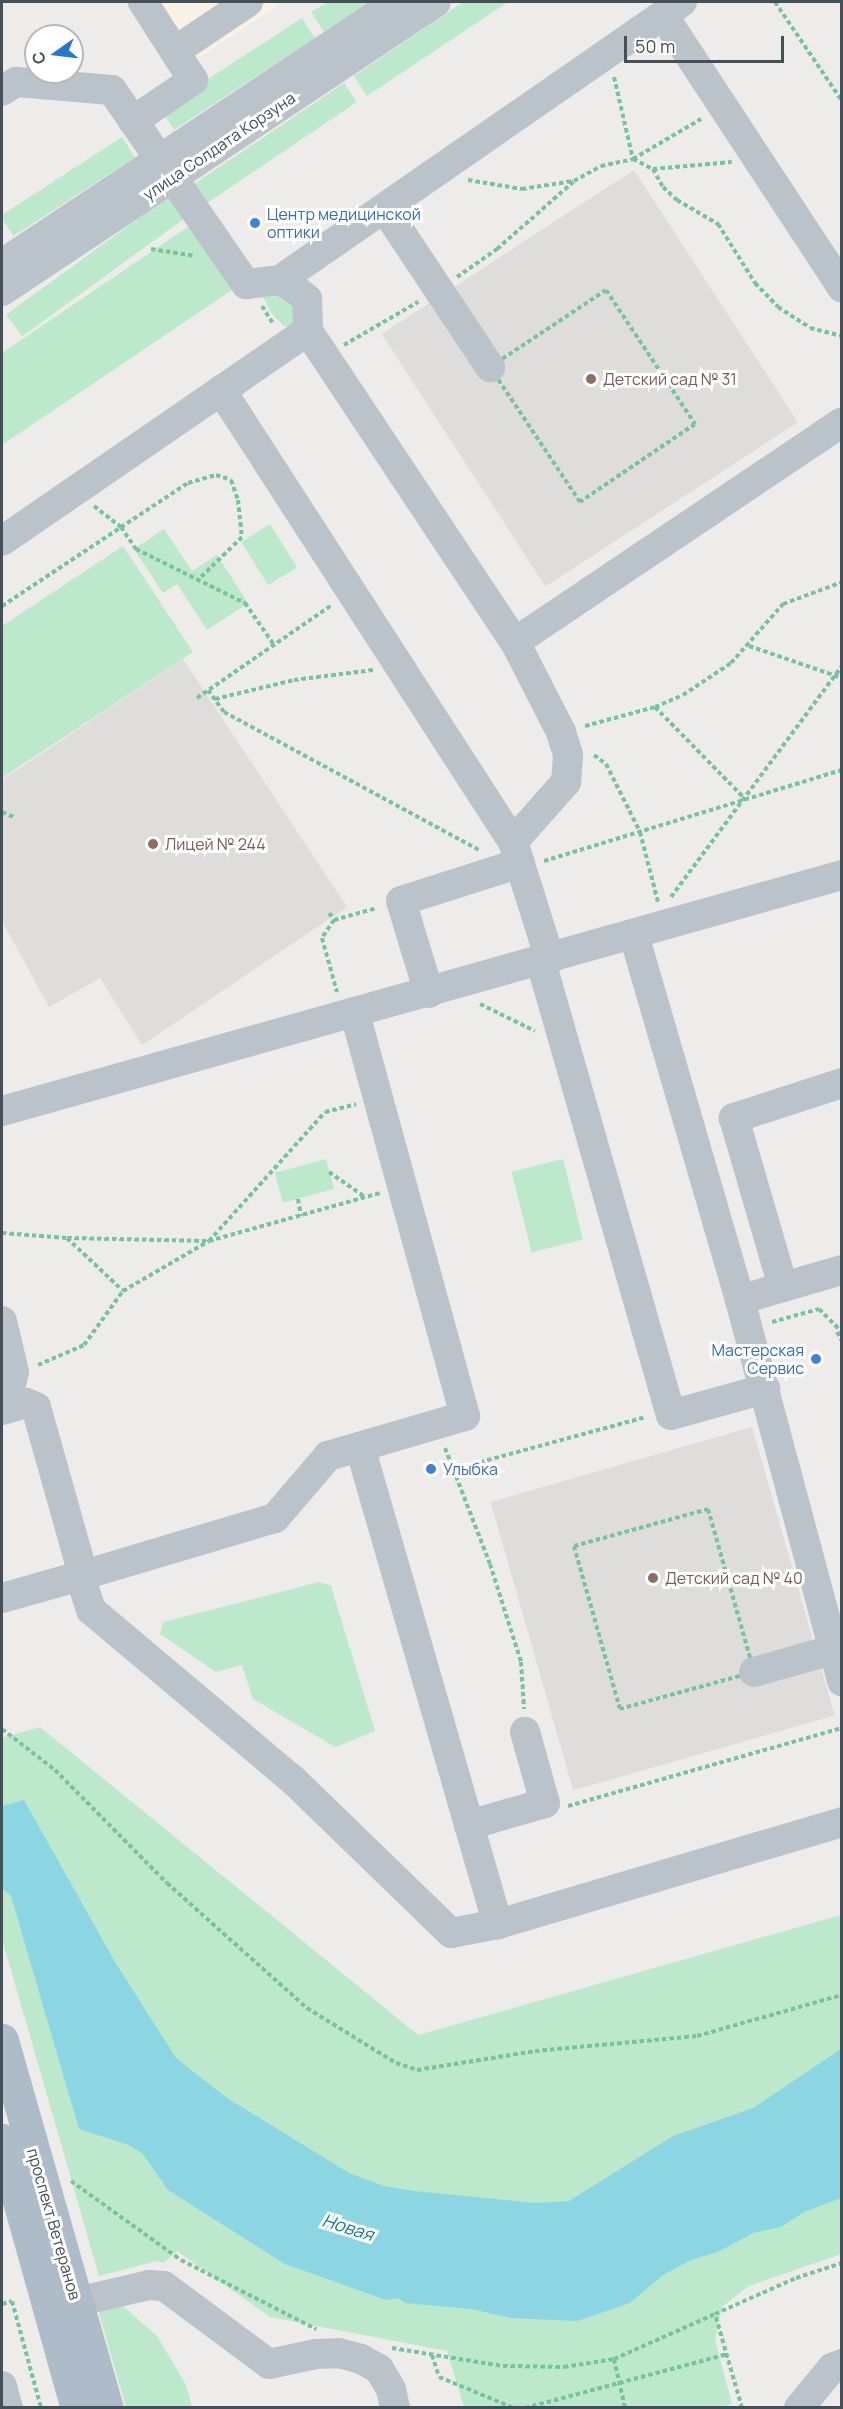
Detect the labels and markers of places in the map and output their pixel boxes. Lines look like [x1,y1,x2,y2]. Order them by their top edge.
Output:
place label: Центр медицинской оптики [267,204,421,242]
marker: Центр медицинской оптики [248,216,262,230]
place label: Детский сад № 31 [603,369,737,389]
marker: Детский сад № 31 [584,372,598,386]
place label: Лицей № 244 [165,834,266,854]
marker: Лицей № 244 [146,837,160,851]
place label: Мастерская Сервис [712,1340,804,1378]
marker: Мастерская Сервис [809,1352,823,1366]
place label: Улыбка [443,1459,498,1479]
marker: Улыбка [424,1462,438,1476]
place label: Детский сад № 40 [665,1568,803,1588]
marker: Детский сад № 40 [646,1571,660,1585]

